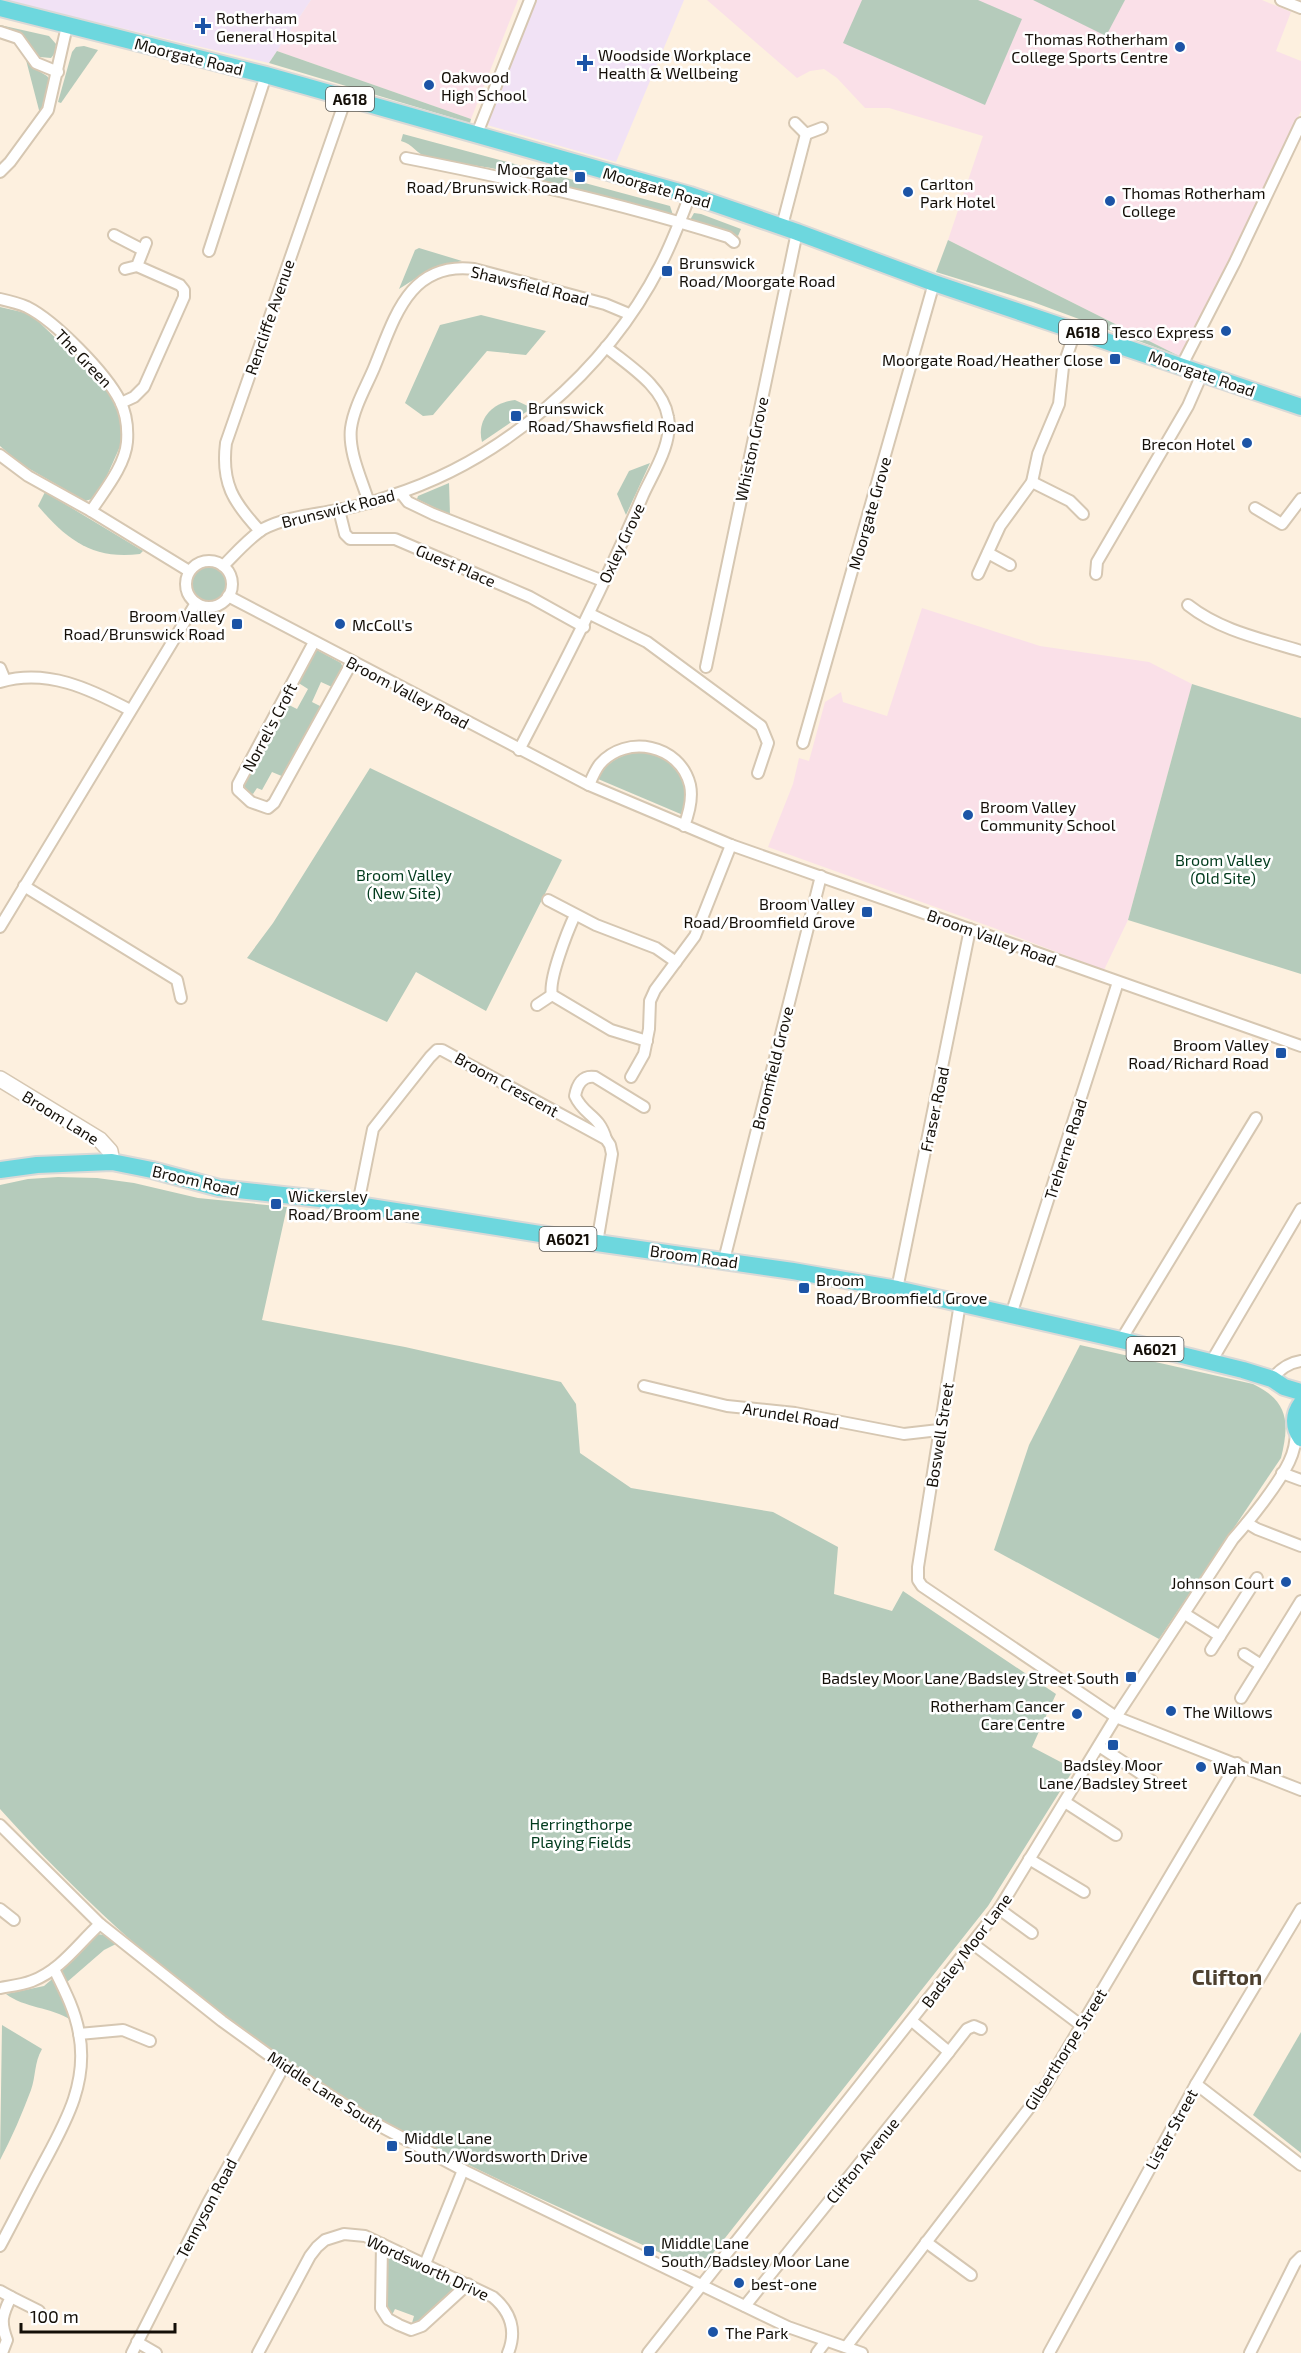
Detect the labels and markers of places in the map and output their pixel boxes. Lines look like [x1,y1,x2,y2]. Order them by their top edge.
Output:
place label: Rotherham General Hospital [216,8,337,45]
marker: Rotherham General Hospital [194,17,212,35]
place label: Thomas Rotherham College Sports Centre [1011,29,1168,66]
marker: Thomas Rotherham College Sports Centre [1173,40,1187,54]
place label: Woodside Workplace Health & Wellbeing [598,45,751,82]
marker: Woodside Workplace Health & Wellbeing [576,54,594,72]
place label: Oakwood High School [441,67,527,104]
marker: Oakwood High School [422,78,436,92]
place label: Moorgate Road/Brunswick Road [407,159,568,196]
marker: Moorgate Road/Brunswick Road [573,170,587,184]
place label: Carlton Park Hotel [920,174,996,211]
place label: Thomas Rotherham College [1122,183,1266,220]
marker: Carlton Park Hotel [901,185,915,199]
marker: Thomas Rotherham College [1103,194,1117,208]
place label: Brunswick Road/Moorgate Road [679,253,835,290]
marker: Brunswick Road/Moorgate Road [660,264,674,278]
place label: Tesco Express [1112,322,1214,341]
marker: Tesco Express [1219,324,1233,338]
place label: Moorgate Road/Heather Close [882,350,1103,369]
marker: Moorgate Road/Heather Close [1108,352,1122,366]
place label: Brunswick Road/Shawsfield Road [528,398,694,435]
marker: Brunswick Road/Shawsfield Road [509,409,523,423]
place label: Brecon Hotel [1141,434,1235,453]
marker: Brecon Hotel [1240,436,1254,450]
place label: Broom Valley Road/Brunswick Road [64,606,226,643]
place label: McColl's [352,615,413,634]
marker: Broom Valley Road/Brunswick Road [230,617,244,631]
marker: McColl's [333,617,347,631]
place label: Broom Valley Community School [980,797,1116,834]
marker: Broom Valley Community School [961,808,975,822]
place label: Broom Valley Road/Broomfield Grove [684,894,856,931]
marker: Broom Valley Road/Broomfield Grove [860,905,874,919]
place label: Broom Valley Road/Richard Road [1128,1035,1270,1072]
marker: Broom Valley Road/Richard Road [1274,1046,1288,1060]
place label: Wickersley Road/Broom Lane [288,1186,420,1223]
marker: Wickersley Road/Broom Lane [269,1197,283,1211]
place label: Broom Road/Broomfield Grove [816,1270,987,1307]
marker: Broom Road/Broomfield Grove [797,1281,811,1295]
place label: Johnson Court [1171,1573,1274,1592]
marker: Johnson Court [1279,1575,1293,1589]
place label: Badsley Moor Lane/Badsley Street South [821,1668,1119,1687]
marker: Badsley Moor Lane/Badsley Street South [1124,1670,1138,1684]
place label: Rotherham Cancer Care Centre [930,1696,1066,1733]
place label: The Willows [1183,1702,1273,1721]
marker: The Willows [1164,1704,1178,1718]
marker: Rotherham Cancer Care Centre [1070,1707,1084,1721]
marker: Badsley Moor Lane/Badsley Street [1106,1738,1120,1752]
place label: Badsley Moor Lane/Badsley Street [1039,1755,1187,1792]
place label: Wah Man [1213,1758,1282,1777]
marker: Wah Man [1194,1760,1208,1774]
place label: Middle Lane South/Wordsworth Drive [404,2128,588,2165]
marker: Middle Lane South/Wordsworth Drive [385,2139,399,2153]
place label: Middle Lane South/Badsley Moor Lane [661,2233,850,2270]
marker: Middle Lane South/Badsley Moor Lane [642,2244,656,2258]
place label: best-one [751,2274,817,2293]
marker: best-one [732,2276,746,2290]
place label: The Park [725,2323,788,2342]
marker: The Park [706,2325,720,2339]

